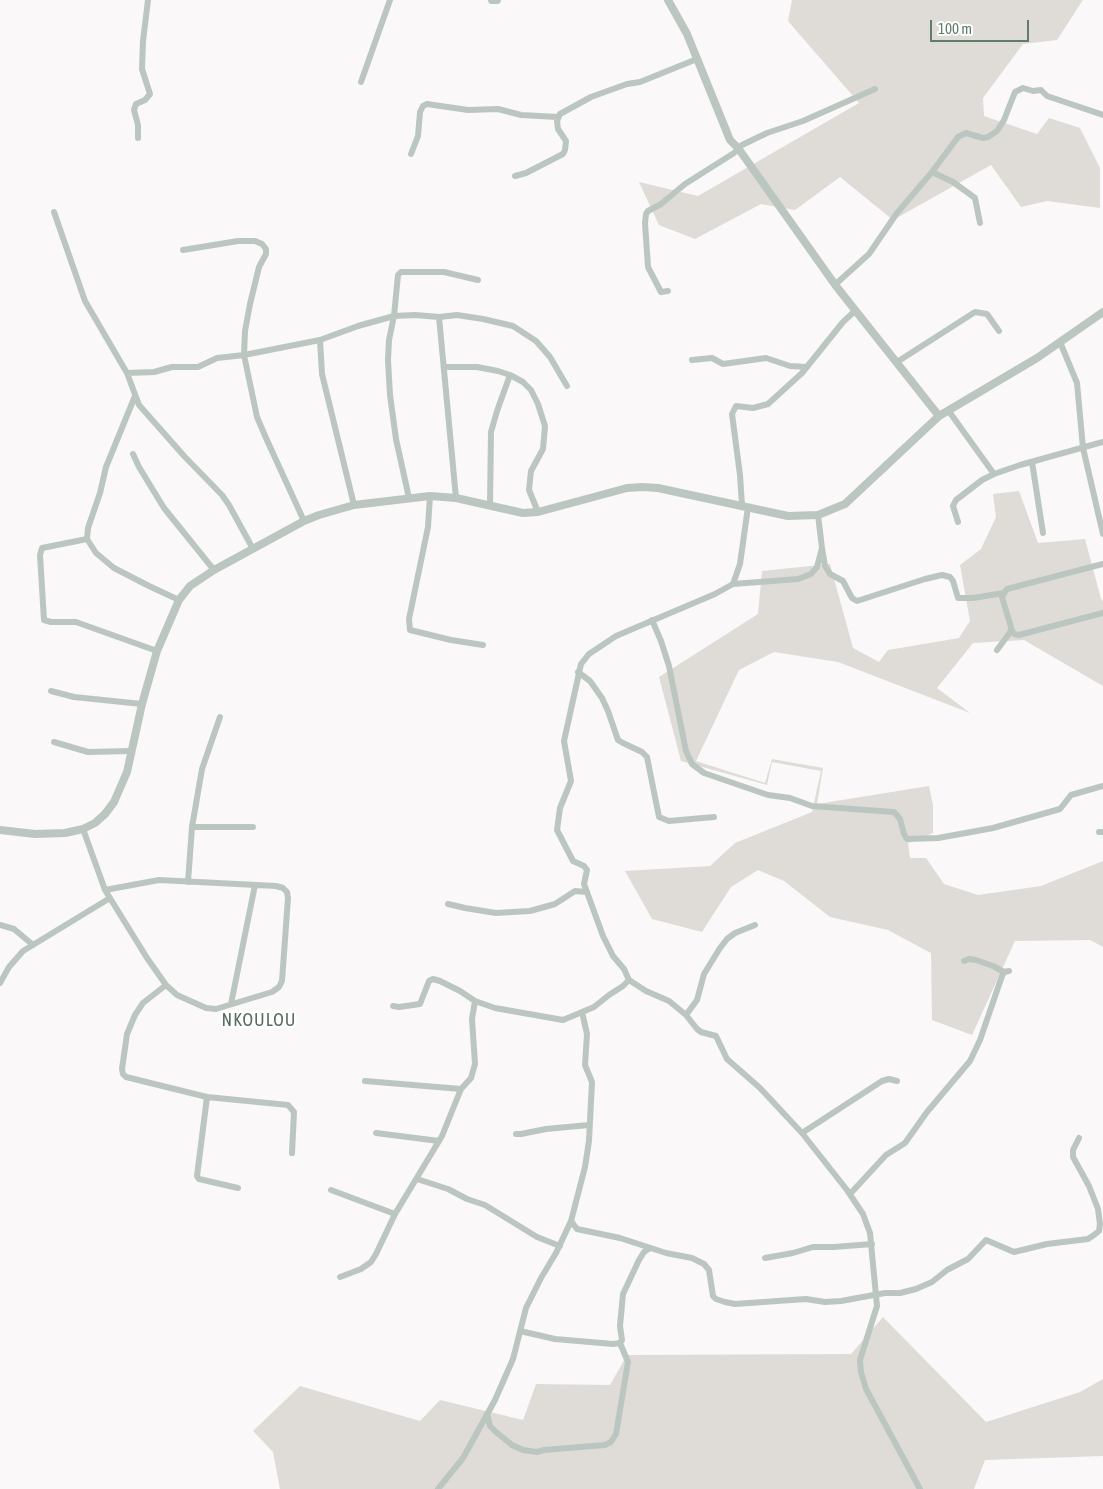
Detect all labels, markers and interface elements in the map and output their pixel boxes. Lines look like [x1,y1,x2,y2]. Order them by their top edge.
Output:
scale bar [933,10,1032,42]
text: 100 m [938,20,972,37]
district label: NKOULOU [221,1009,297,1031]

